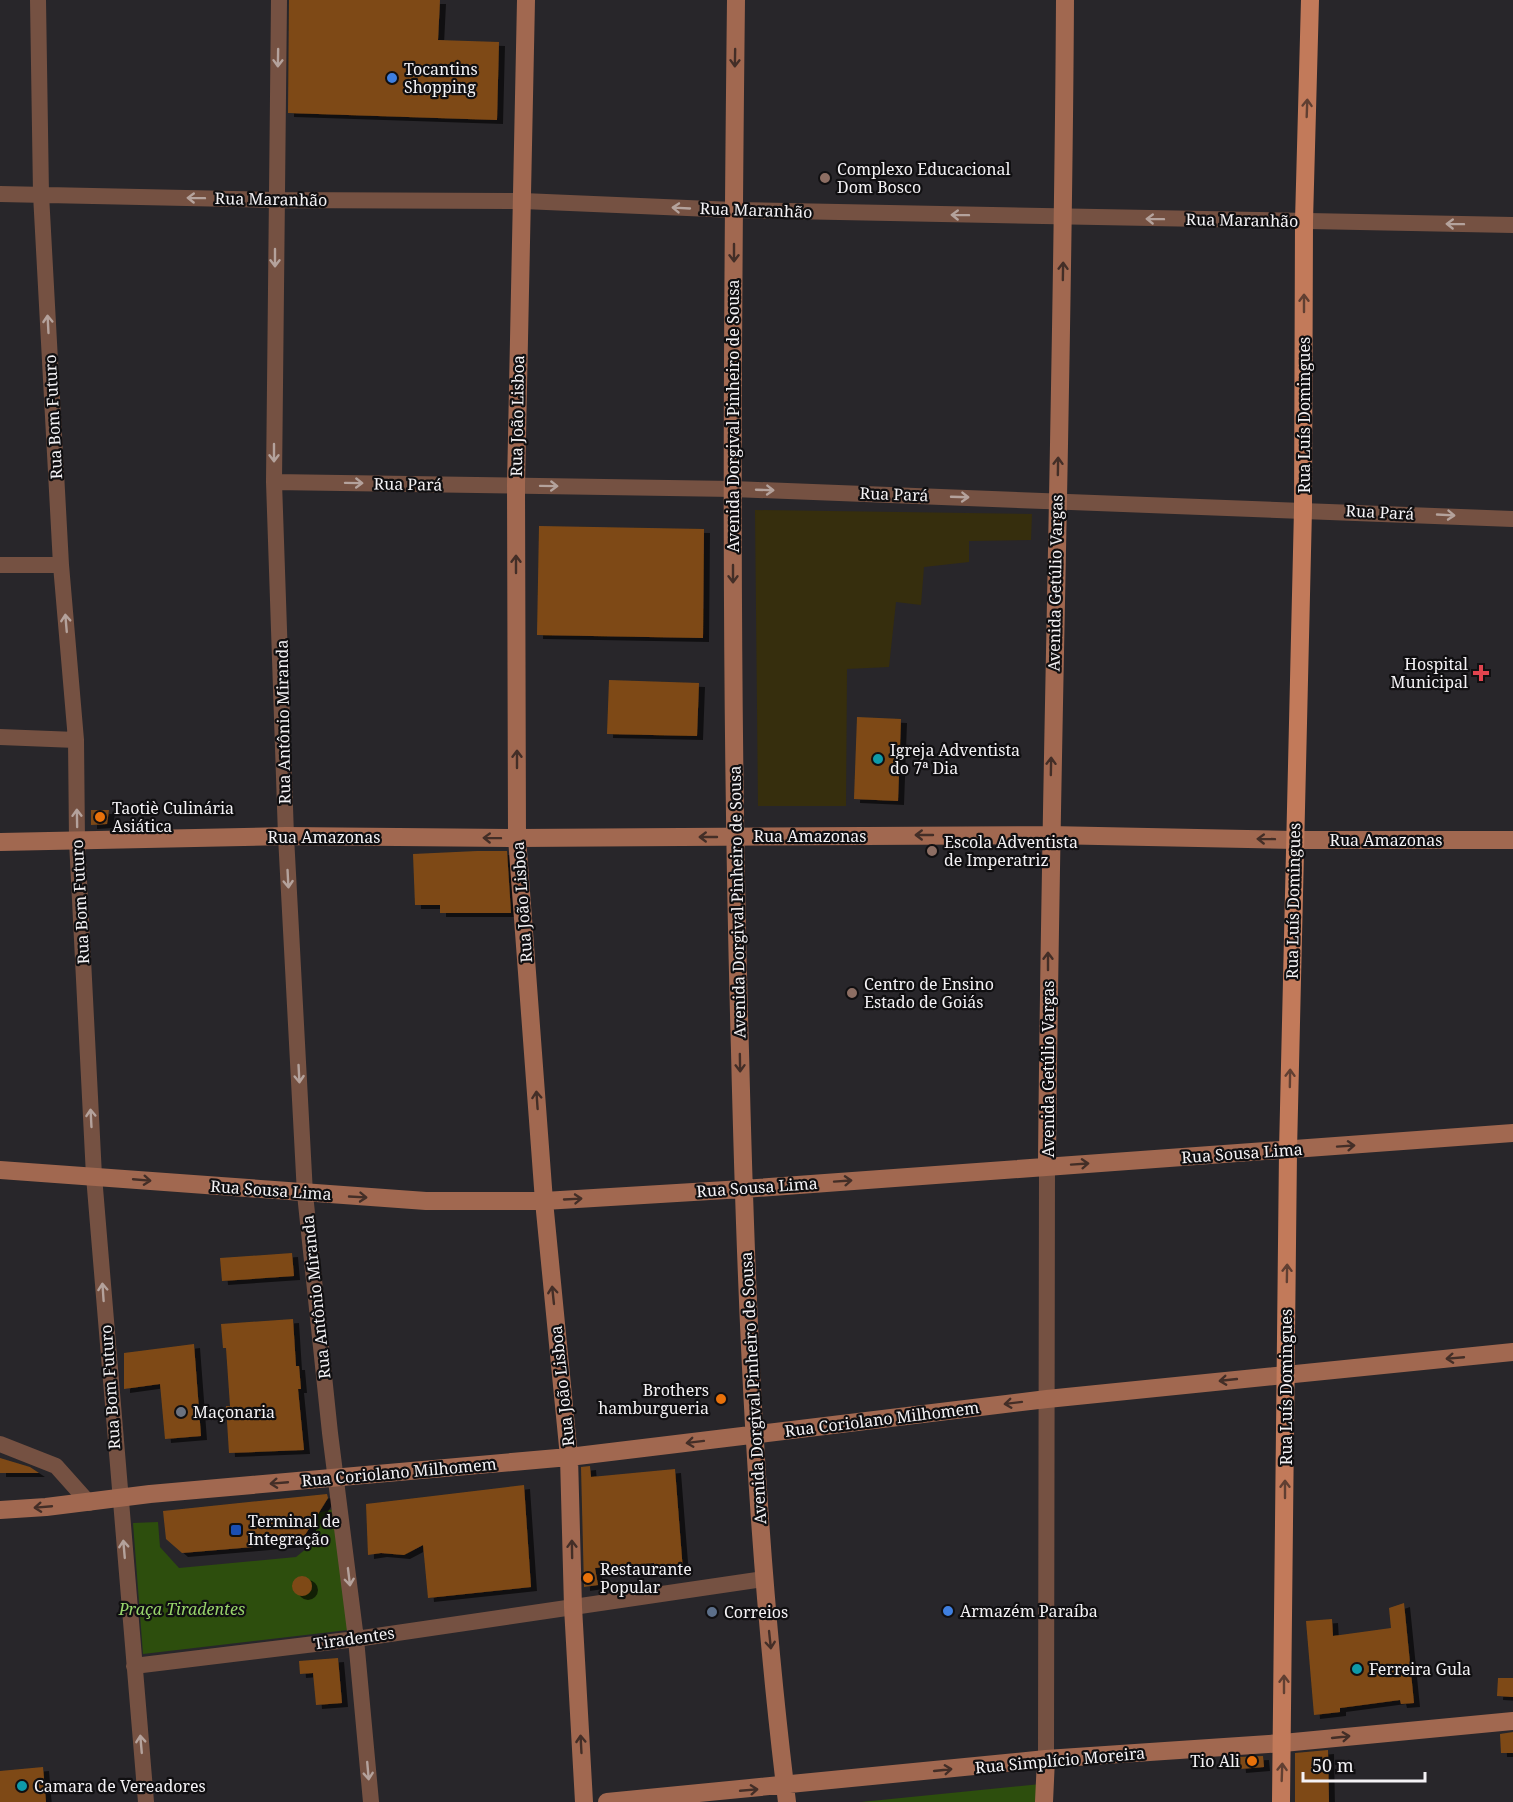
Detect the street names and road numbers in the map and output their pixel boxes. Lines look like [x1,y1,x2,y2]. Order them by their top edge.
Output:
street label: Rua Maranhão [214,187,328,211]
street label: Rua Maranhão [699,197,813,223]
street label: Rua Maranhão [1185,208,1299,232]
street label: Avenida Dorgival Pinheiro de Sousa [722,280,744,552]
street label: Rua Luís Domingues [1293,337,1315,493]
street label: Rua Bom Futuro [39,354,67,480]
street label: Rua João Lisboa [505,355,529,477]
street label: Rua Pará [373,472,443,496]
street label: Rua Pará [859,482,929,506]
street label: Avenida Getúlio Vargas [1042,494,1068,672]
street label: Rua Pará [1345,499,1415,525]
street label: Rua Antônio Miranda [271,640,295,804]
street label: Avenida Dorgival Pinheiro de Sousa [724,765,750,1039]
street label: Rua Luís Domingues [1281,823,1305,979]
street label: Rua Amazonas [753,825,867,847]
street label: Rua Amazonas [267,826,381,848]
street label: Rua Amazonas [1329,829,1443,851]
street label: Rua Bom Futuro [66,839,94,965]
street label: Rua João Lisboa [507,841,537,963]
street label: Avenida Getúlio Vargas [1037,980,1059,1158]
street label: Rua Sousa Lima [1181,1138,1303,1168]
street label: Rua Sousa Lima [696,1172,818,1202]
street label: Rua Sousa Lima [210,1175,332,1205]
street label: Rua Antônio Miranda [296,1214,336,1380]
street label: Avenida Dorgival Pinheiro de Sousa [735,1251,771,1525]
street label: Rua Luís Domingues [1275,1309,1297,1465]
street label: Rua Bom Futuro [95,1324,125,1450]
street label: Rua João Lisboa [545,1324,579,1448]
street label: Rua Coriolano Milhomem [784,1396,980,1442]
street label: Rua Coriolano Milhomem [301,1453,497,1491]
street label: Tiradentes [312,1621,396,1655]
street label: Rua Simplício Moreira [974,1742,1146,1778]

